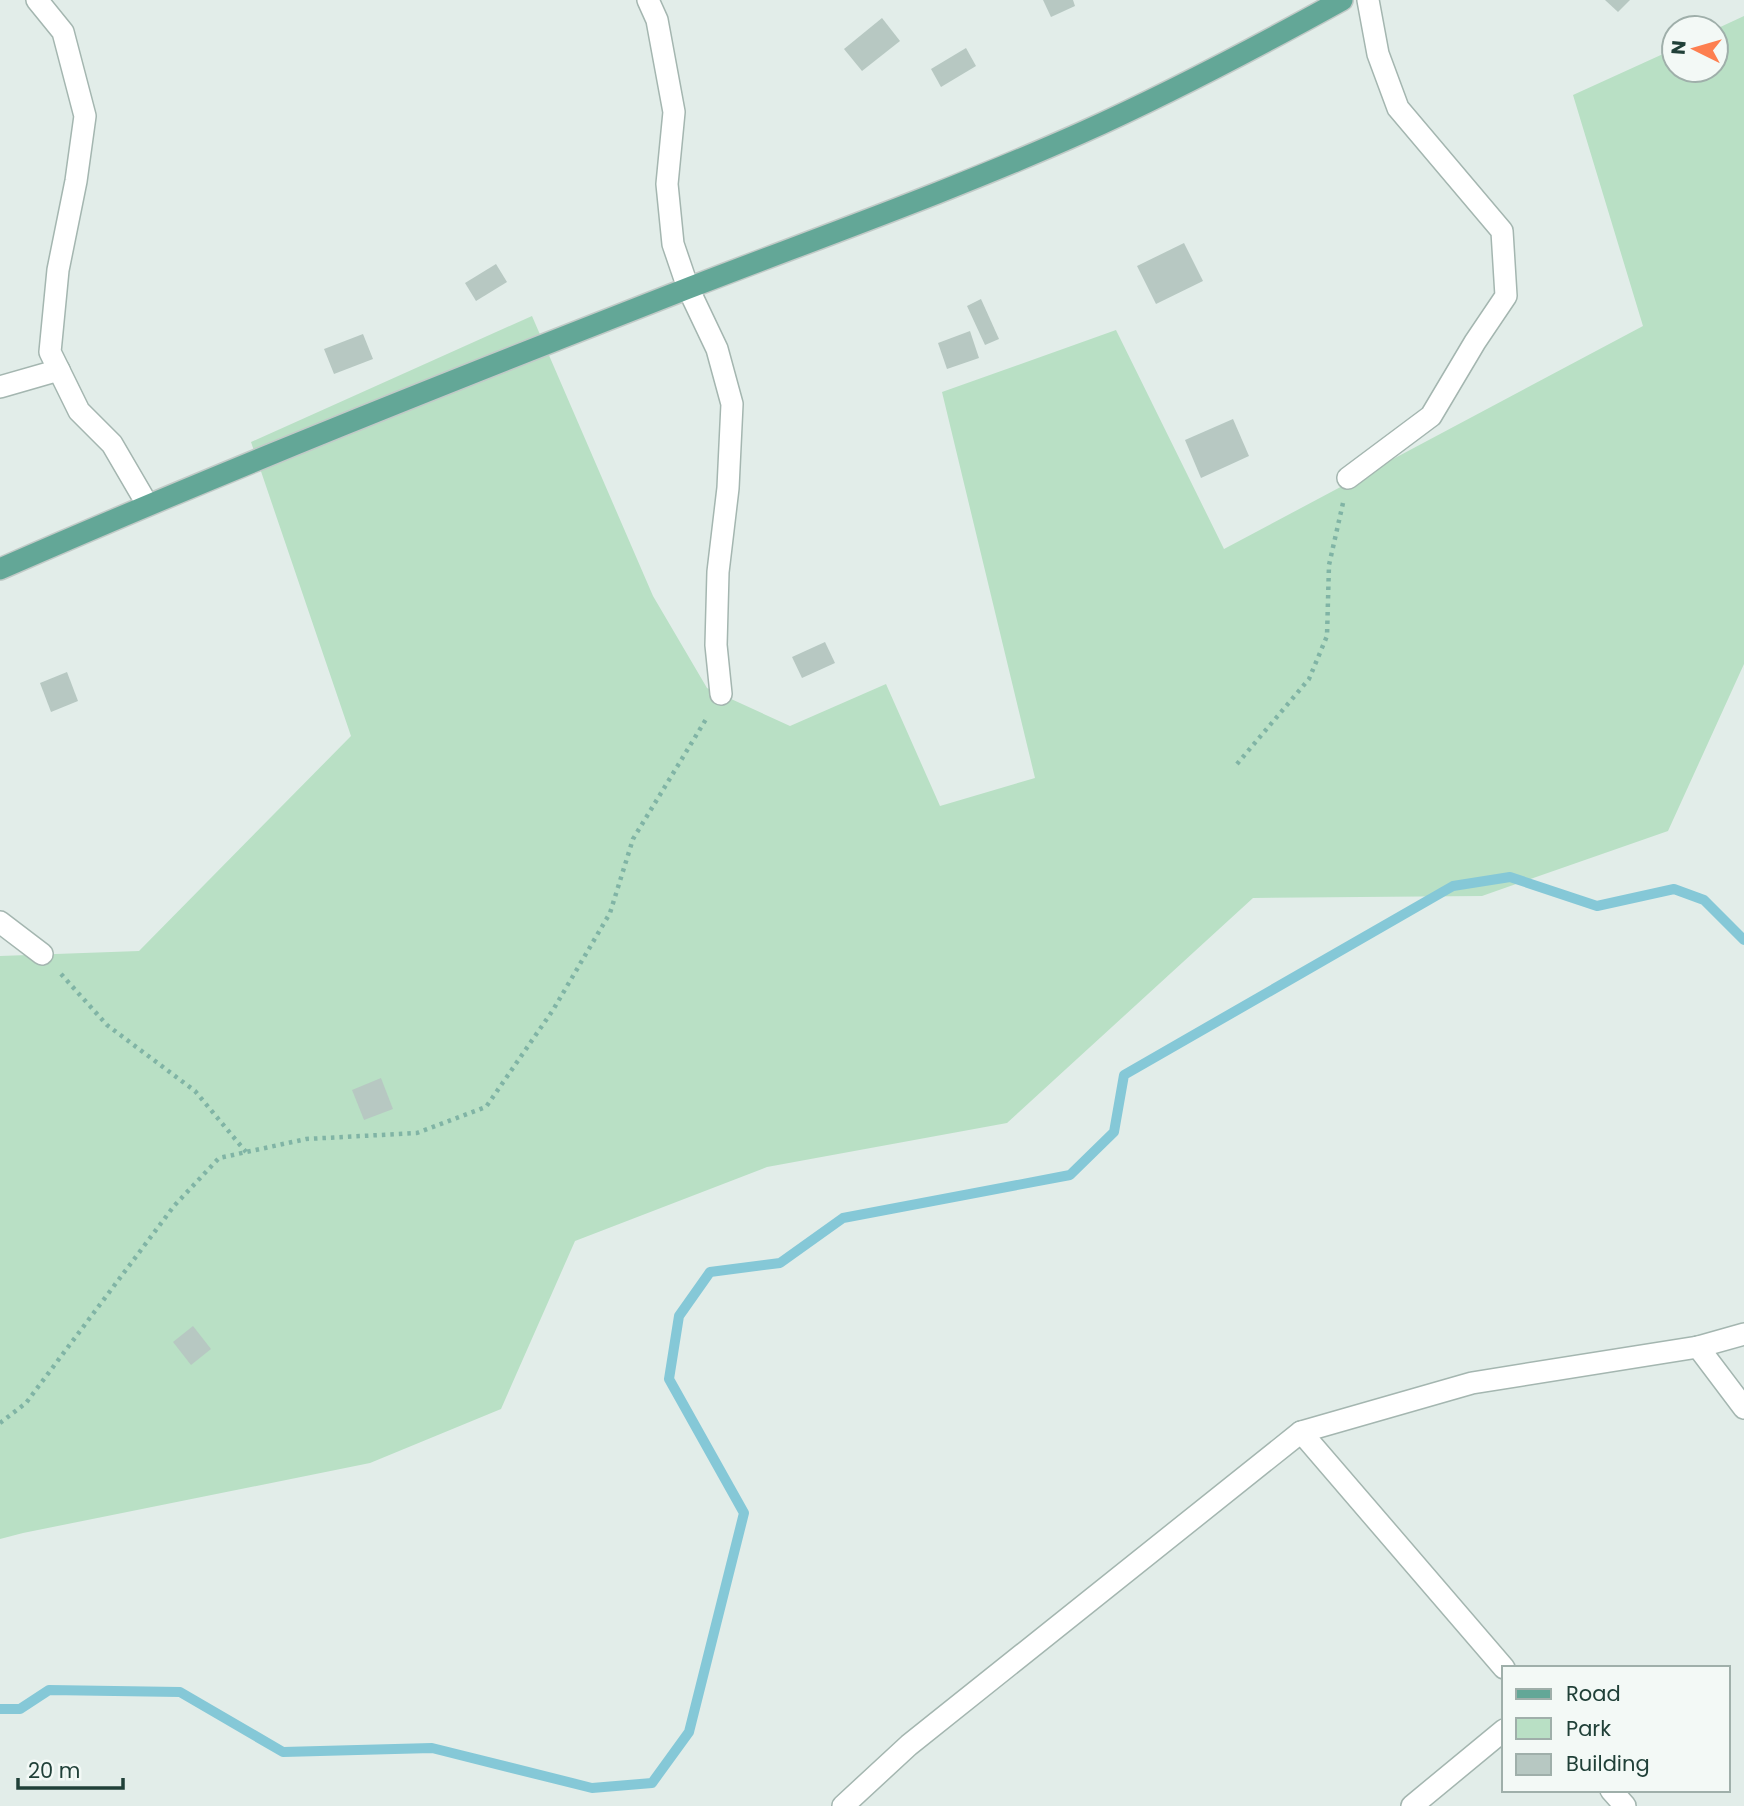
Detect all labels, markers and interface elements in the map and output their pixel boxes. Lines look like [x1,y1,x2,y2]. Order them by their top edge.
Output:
north arrow [1660,14,1730,84]
text: N [1664,39,1693,56]
legend [1502,1666,1730,1792]
text: Road [1566,1679,1621,1708]
text: Park [1566,1714,1611,1743]
scale bar [18,1746,122,1790]
text: Building [1566,1749,1650,1778]
text: 20 m [28,1756,81,1785]

